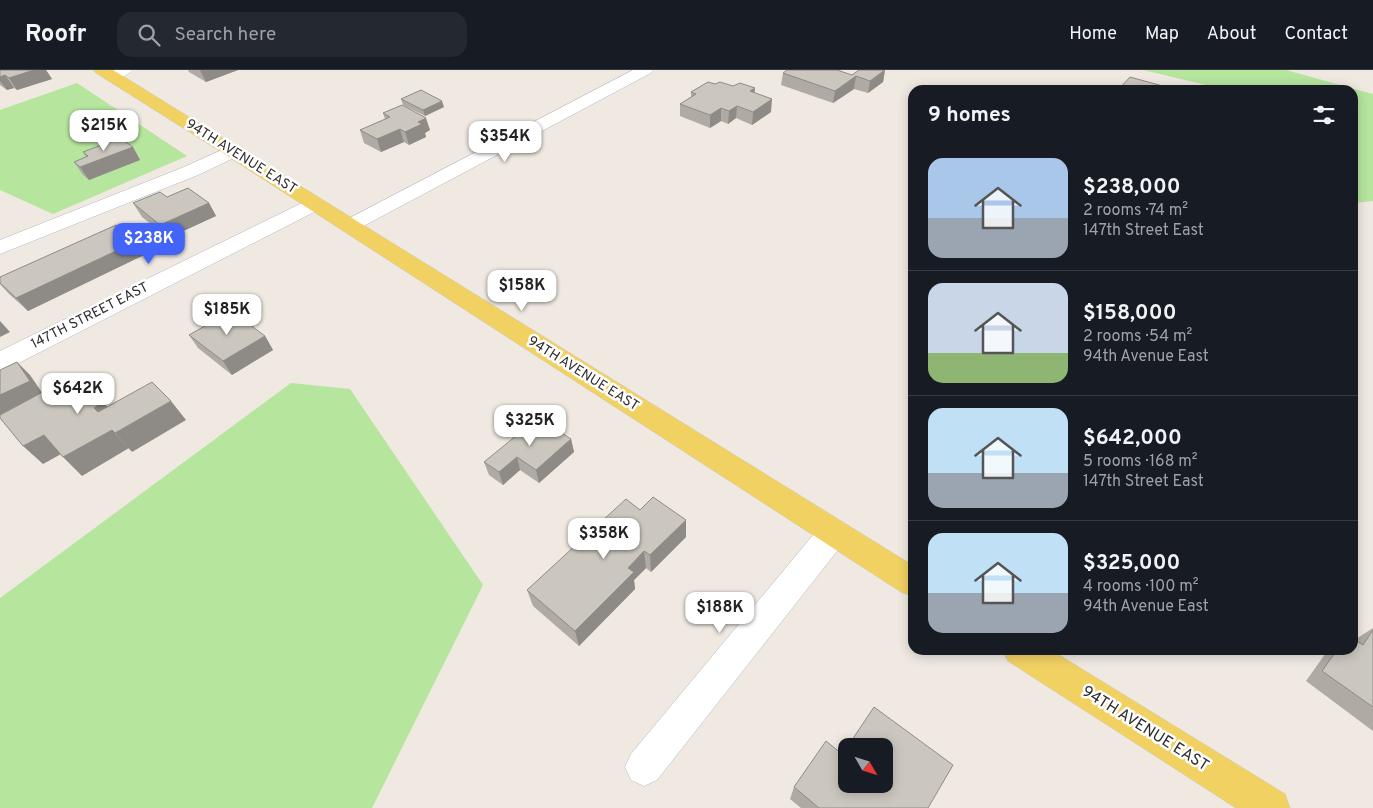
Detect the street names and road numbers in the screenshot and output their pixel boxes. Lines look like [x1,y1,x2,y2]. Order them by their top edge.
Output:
street label: 94TH AVENUE EAST [182,116,300,198]
street label: 147TH STREET EAST [28,279,152,353]
street label: 94TH AVENUE EAST [524,333,642,415]
street label: 94TH AVENUE EAST [1078,682,1212,776]

